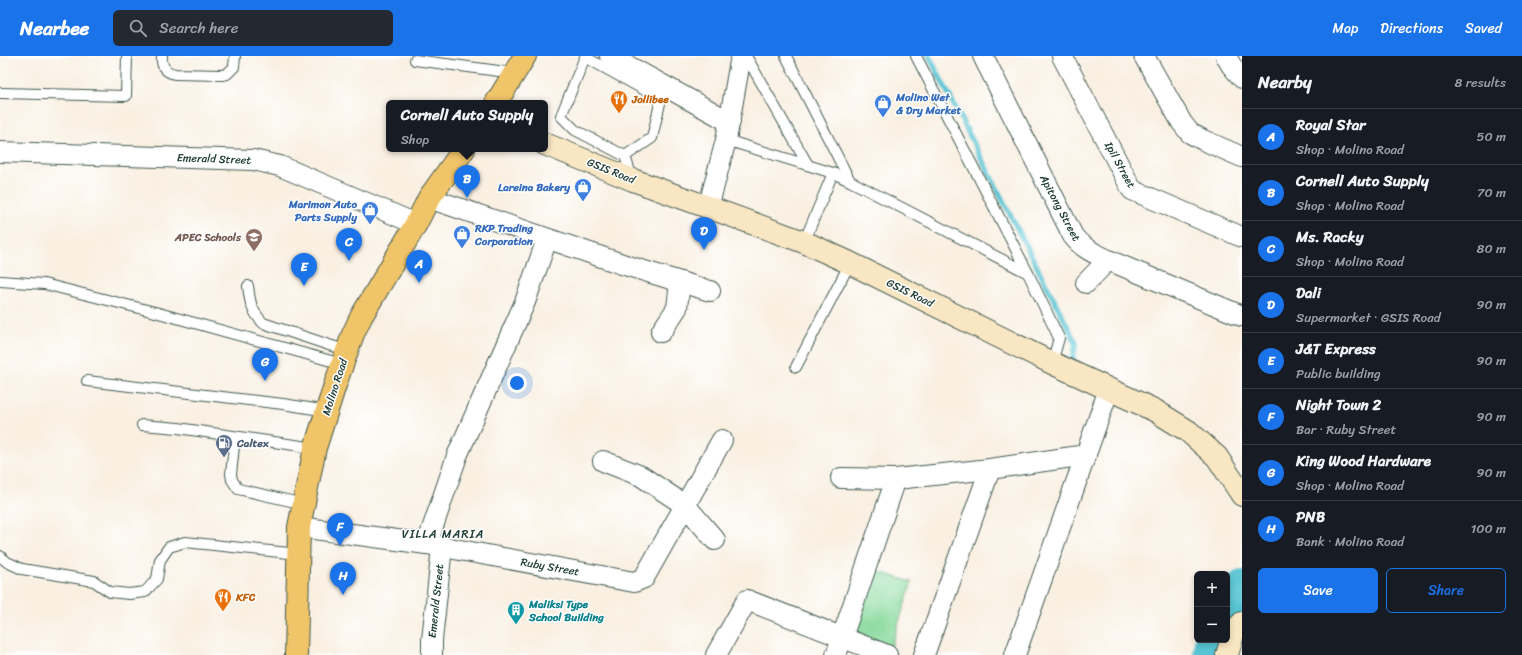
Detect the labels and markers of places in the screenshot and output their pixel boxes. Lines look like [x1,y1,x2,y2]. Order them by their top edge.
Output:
place label: Molino Wet & Dry Market [895,88,961,120]
restaurant icon: Jollibee [609,89,629,114]
place label: Jollibee [631,90,669,109]
shop icon: Molino Wet & Dry Market [873,93,893,118]
pin: B [454,165,480,198]
shop icon: Lareina Bakery [573,177,593,202]
place label: Lareina Bakery [498,178,570,197]
place label: Marimon Auto Parts Supply [288,195,357,227]
shop icon: Marimon Auto Parts Supply [360,200,380,225]
pin: D [691,217,717,250]
place label: RKP Trading Corporation [474,219,533,251]
shop icon: RKP Trading Corporation [452,224,472,249]
school or university icon: APEC Schools [244,227,264,252]
place label: APEC Schools [174,228,242,247]
pin: C [336,228,362,261]
pin: A [406,250,432,283]
pin: E [291,253,317,286]
pin: G [252,348,278,381]
fuel station icon: Caltex [214,433,234,458]
place label: Caltex [236,434,269,453]
pin: F [327,513,353,546]
pin: H [330,562,356,595]
restaurant icon: KFC [213,587,233,612]
place label: KFC [235,588,256,607]
place label: Maliksi Type School Building [528,595,604,627]
building icon: Maliksi Type School Building [506,600,526,625]

